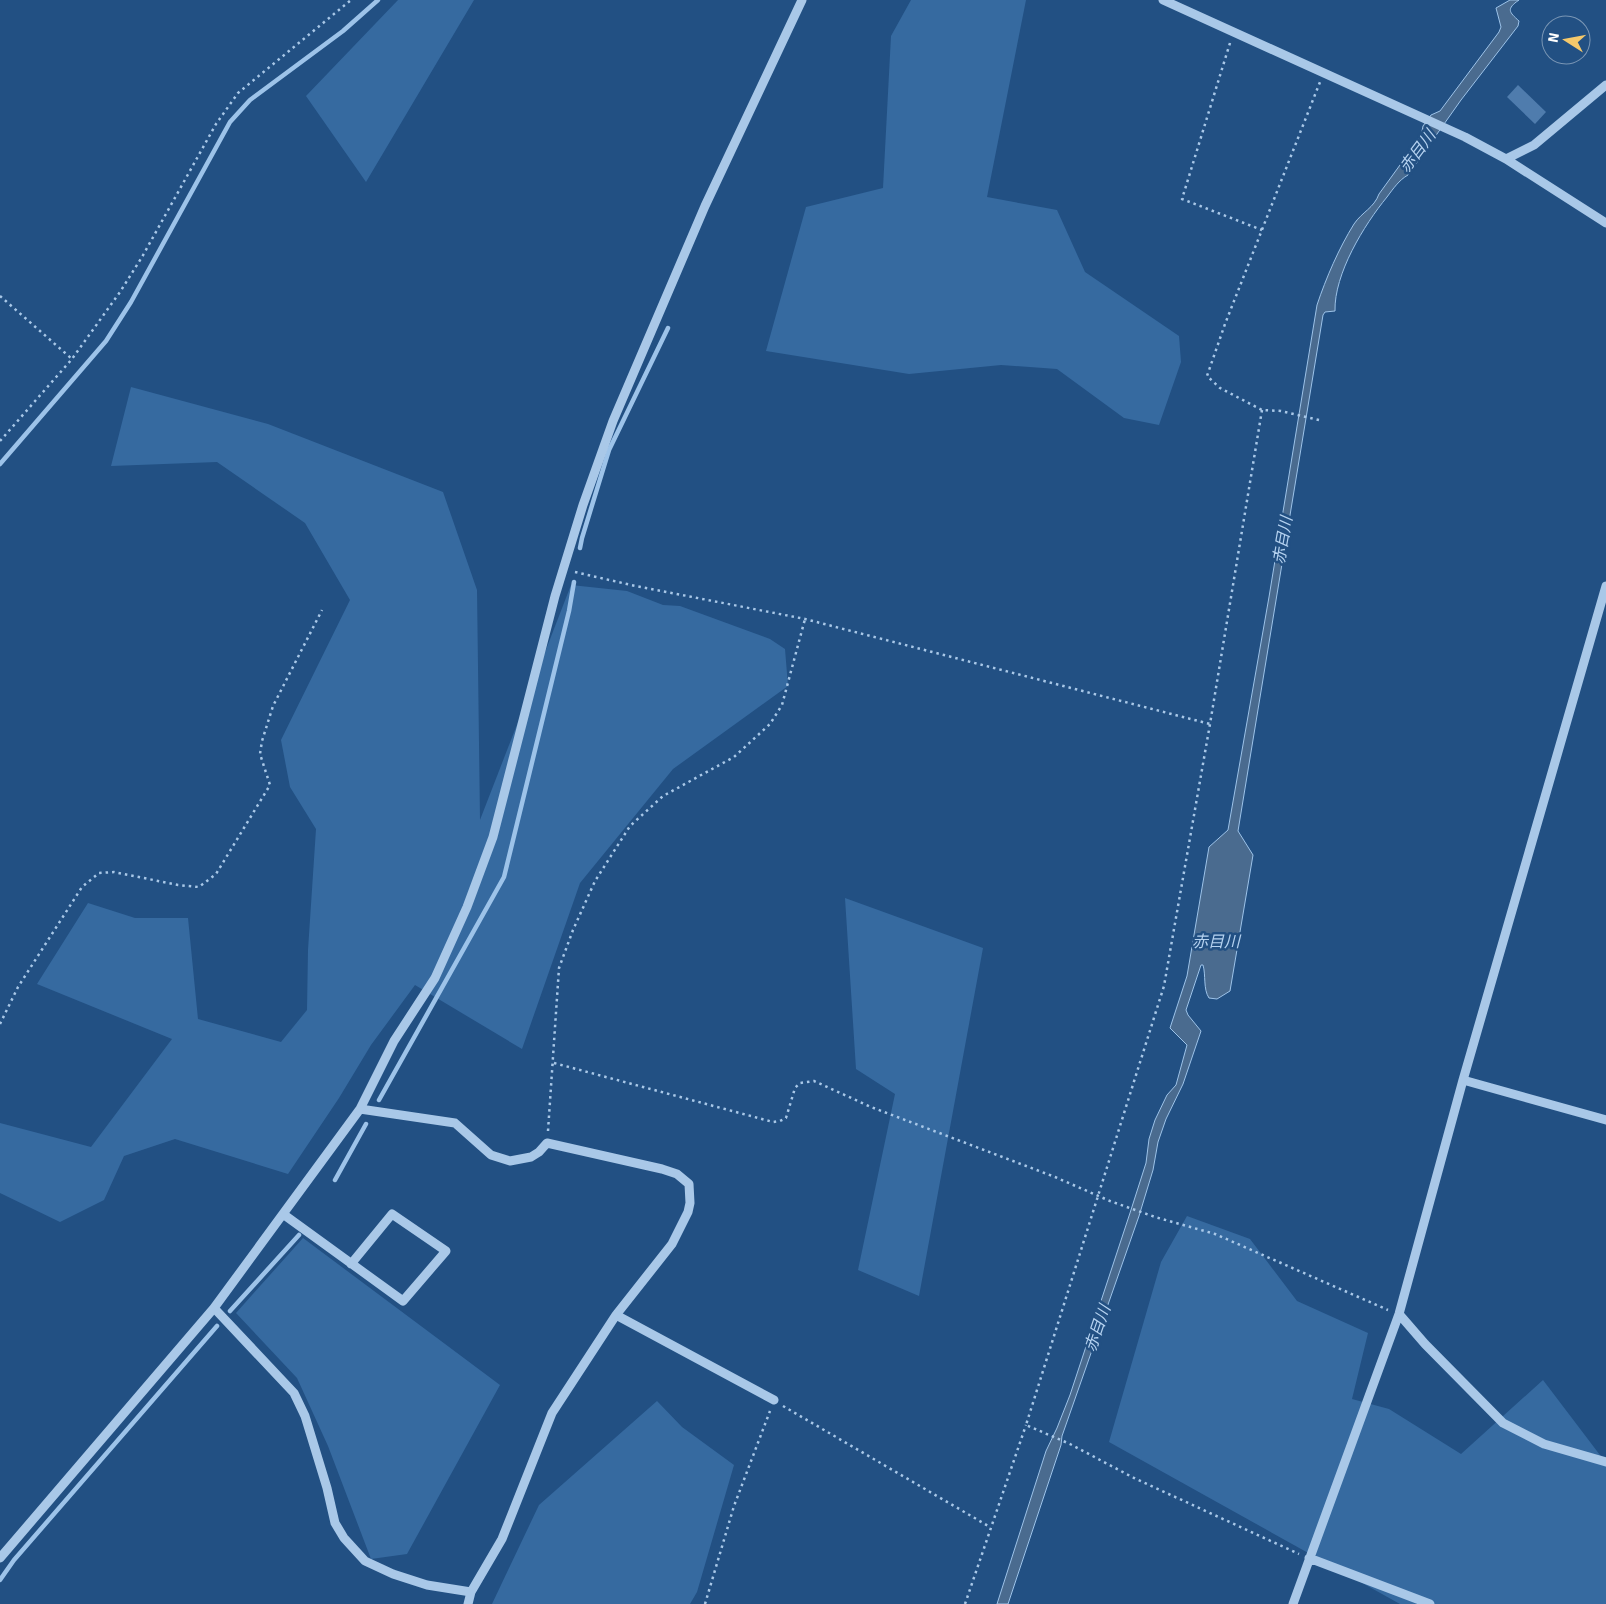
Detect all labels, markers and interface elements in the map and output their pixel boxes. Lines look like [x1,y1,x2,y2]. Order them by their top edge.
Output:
north arrow [1541,15,1591,65]
text: N [1544,31,1563,44]
water label: 赤目川 [1395,125,1441,177]
water label: 赤目川 [1269,513,1297,566]
water label: 赤目川 [1192,932,1242,952]
water label: 赤目川 [1081,1300,1116,1354]

